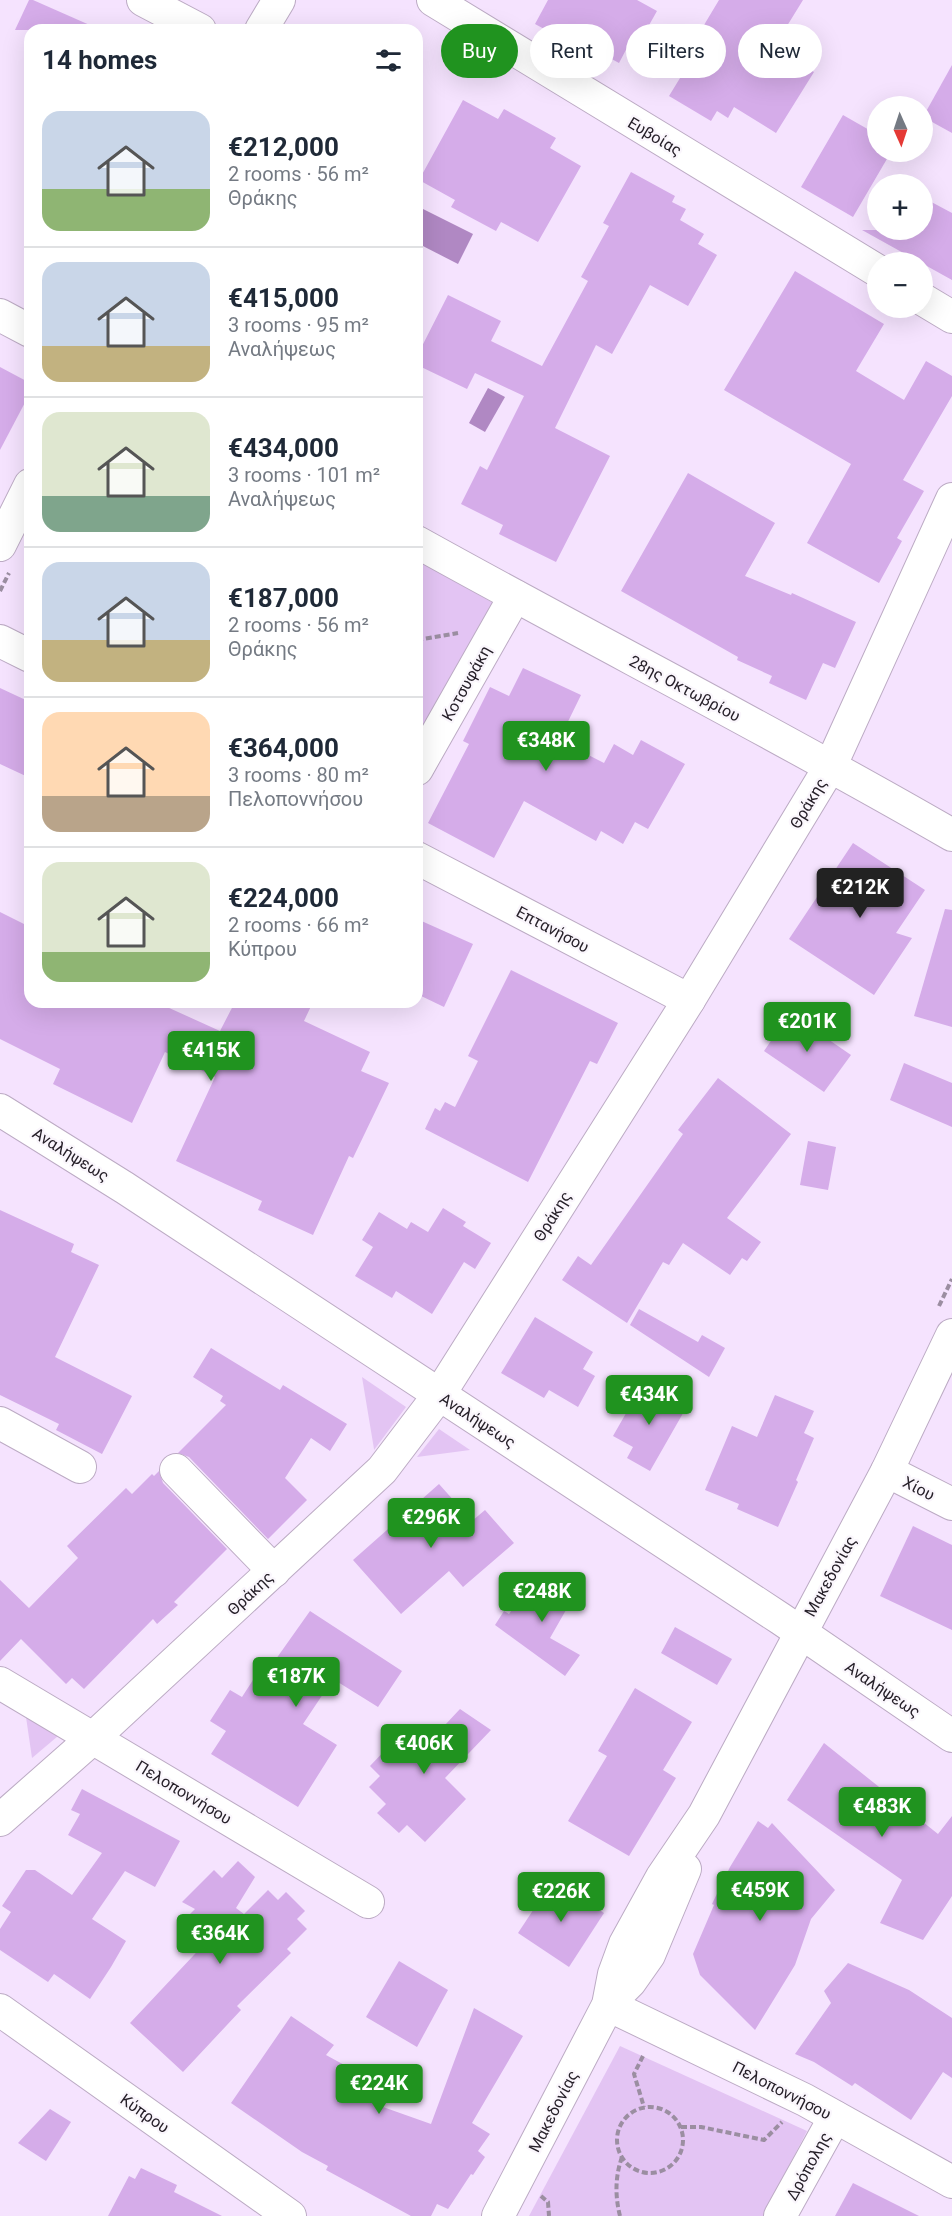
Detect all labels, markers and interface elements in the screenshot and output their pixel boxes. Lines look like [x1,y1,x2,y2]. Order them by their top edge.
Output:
chip: Buy [441,24,518,78]
chip: Rent [530,24,614,78]
chip: Filters [626,24,726,78]
chip: New [738,24,822,78]
icon: filters [372,44,405,77]
text: 14 homes [42,45,157,75]
north arrow [867,96,933,162]
map controls [867,96,933,318]
street label: Ευβοίας [625,113,685,160]
text: €212,000 [228,132,339,162]
icon: home [90,135,162,207]
text: 2 rooms · 56 m² [228,162,369,186]
button: + [867,174,933,240]
text: Θράκης [228,186,298,210]
button: − [867,252,933,318]
text: €415,000 [228,283,339,313]
icon: home [90,286,162,358]
text: 3 rooms · 95 m² [228,313,369,337]
text: Αναλήψεως [228,337,336,361]
text: €434,000 [228,433,339,463]
icon: home [90,436,162,508]
text: 3 rooms · 101 m² [228,463,380,487]
text: Αναλήψεως [228,487,336,511]
text: €187,000 [228,583,339,613]
icon: home [90,586,162,658]
text: 2 rooms · 56 m² [228,613,369,637]
text: Θράκης [228,637,298,661]
street label: Κοτσυφάκη [438,642,495,724]
street label: 28ης Οκτωβρίου [626,651,743,726]
pin: €348K [504,721,588,772]
text: €348K [517,728,575,752]
text: €364,000 [228,733,339,763]
icon: home [90,736,162,808]
text: 3 rooms · 80 m² [228,763,369,787]
street label: Θράκης [786,775,831,832]
text: Πελοποννήσου [228,787,363,811]
pin: €212K [818,868,902,919]
text: €212K [831,875,889,899]
text: €224,000 [228,883,339,913]
icon: home [90,886,162,958]
street label: Επτανήσου [513,902,592,957]
text: 2 rooms · 66 m² [228,913,369,937]
text: Κύπρου [228,937,297,961]
pin: €201K [765,1002,849,1053]
text: €201K [778,1009,836,1033]
pin: €415K [169,1031,253,1082]
text: €415K [182,1038,240,1062]
street label: Αναλήψεως [29,1123,112,1185]
street label: Θράκης [530,1188,575,1245]
pin: €434K [607,1375,691,1426]
text: €434K [620,1382,678,1406]
street label: Αναλήψεως [436,1389,519,1452]
street label: Χίου [900,1472,938,1504]
pin: €296K [389,1498,473,1549]
text: €296K [402,1505,460,1529]
street label: Μακεδονίας [800,1533,860,1620]
street label: Θράκης [224,1567,277,1619]
pin: €248K [500,1572,584,1623]
text: €248K [513,1579,571,1603]
pin: €187K [254,1657,338,1708]
street label: Αναλήψεως [842,1657,924,1721]
text: €187K [267,1664,325,1688]
pin: €406K [382,1724,466,1775]
text: €406K [395,1731,453,1755]
street label: Πελοποννήσου [133,1756,235,1828]
pin: €483K [840,1787,924,1838]
text: €483K [853,1794,911,1818]
pin: €459K [718,1871,802,1922]
pin: €226K [519,1872,603,1923]
text: €459K [731,1878,789,1902]
text: €226K [532,1879,590,1903]
pin: €364K [178,1914,262,1965]
text: €364K [191,1921,249,1945]
street label: Πελοποννήσου [729,2057,834,2123]
pin: €224K [337,2064,421,2115]
street label: Μακεδονίας [525,2067,582,2155]
text: €224K [350,2071,408,2095]
street label: Κύπρου [117,2090,173,2137]
street label: Δρόπολης [782,2129,835,2204]

